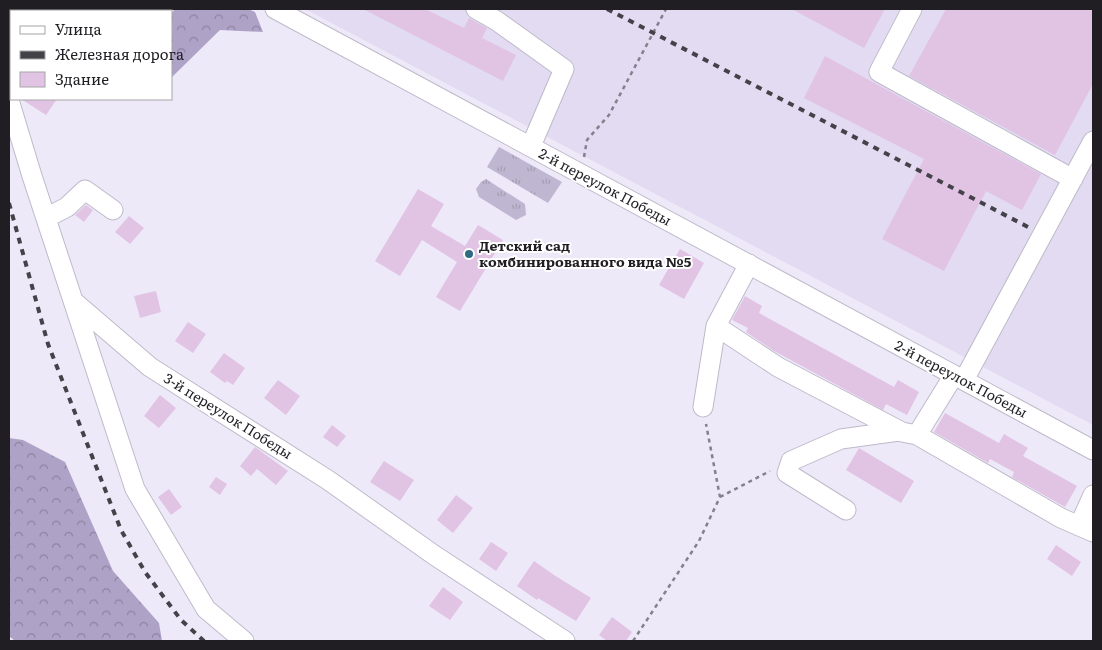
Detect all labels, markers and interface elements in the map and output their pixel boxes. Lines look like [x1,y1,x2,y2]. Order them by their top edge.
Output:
legend [10,10,172,100]
text: Улица [55,17,103,40]
text: Железная дорога [55,42,185,65]
text: Здание [55,67,109,90]
street label: 2-й переулок Победы [536,143,675,230]
place label: Детский сад комбинированного вида №5 [479,235,692,271]
marker: Детский сад комбинированного вида №5 [463,248,475,260]
street label: 2-й переулок Победы [892,335,1031,422]
street label: 3-й переулок Победы [160,367,297,463]

